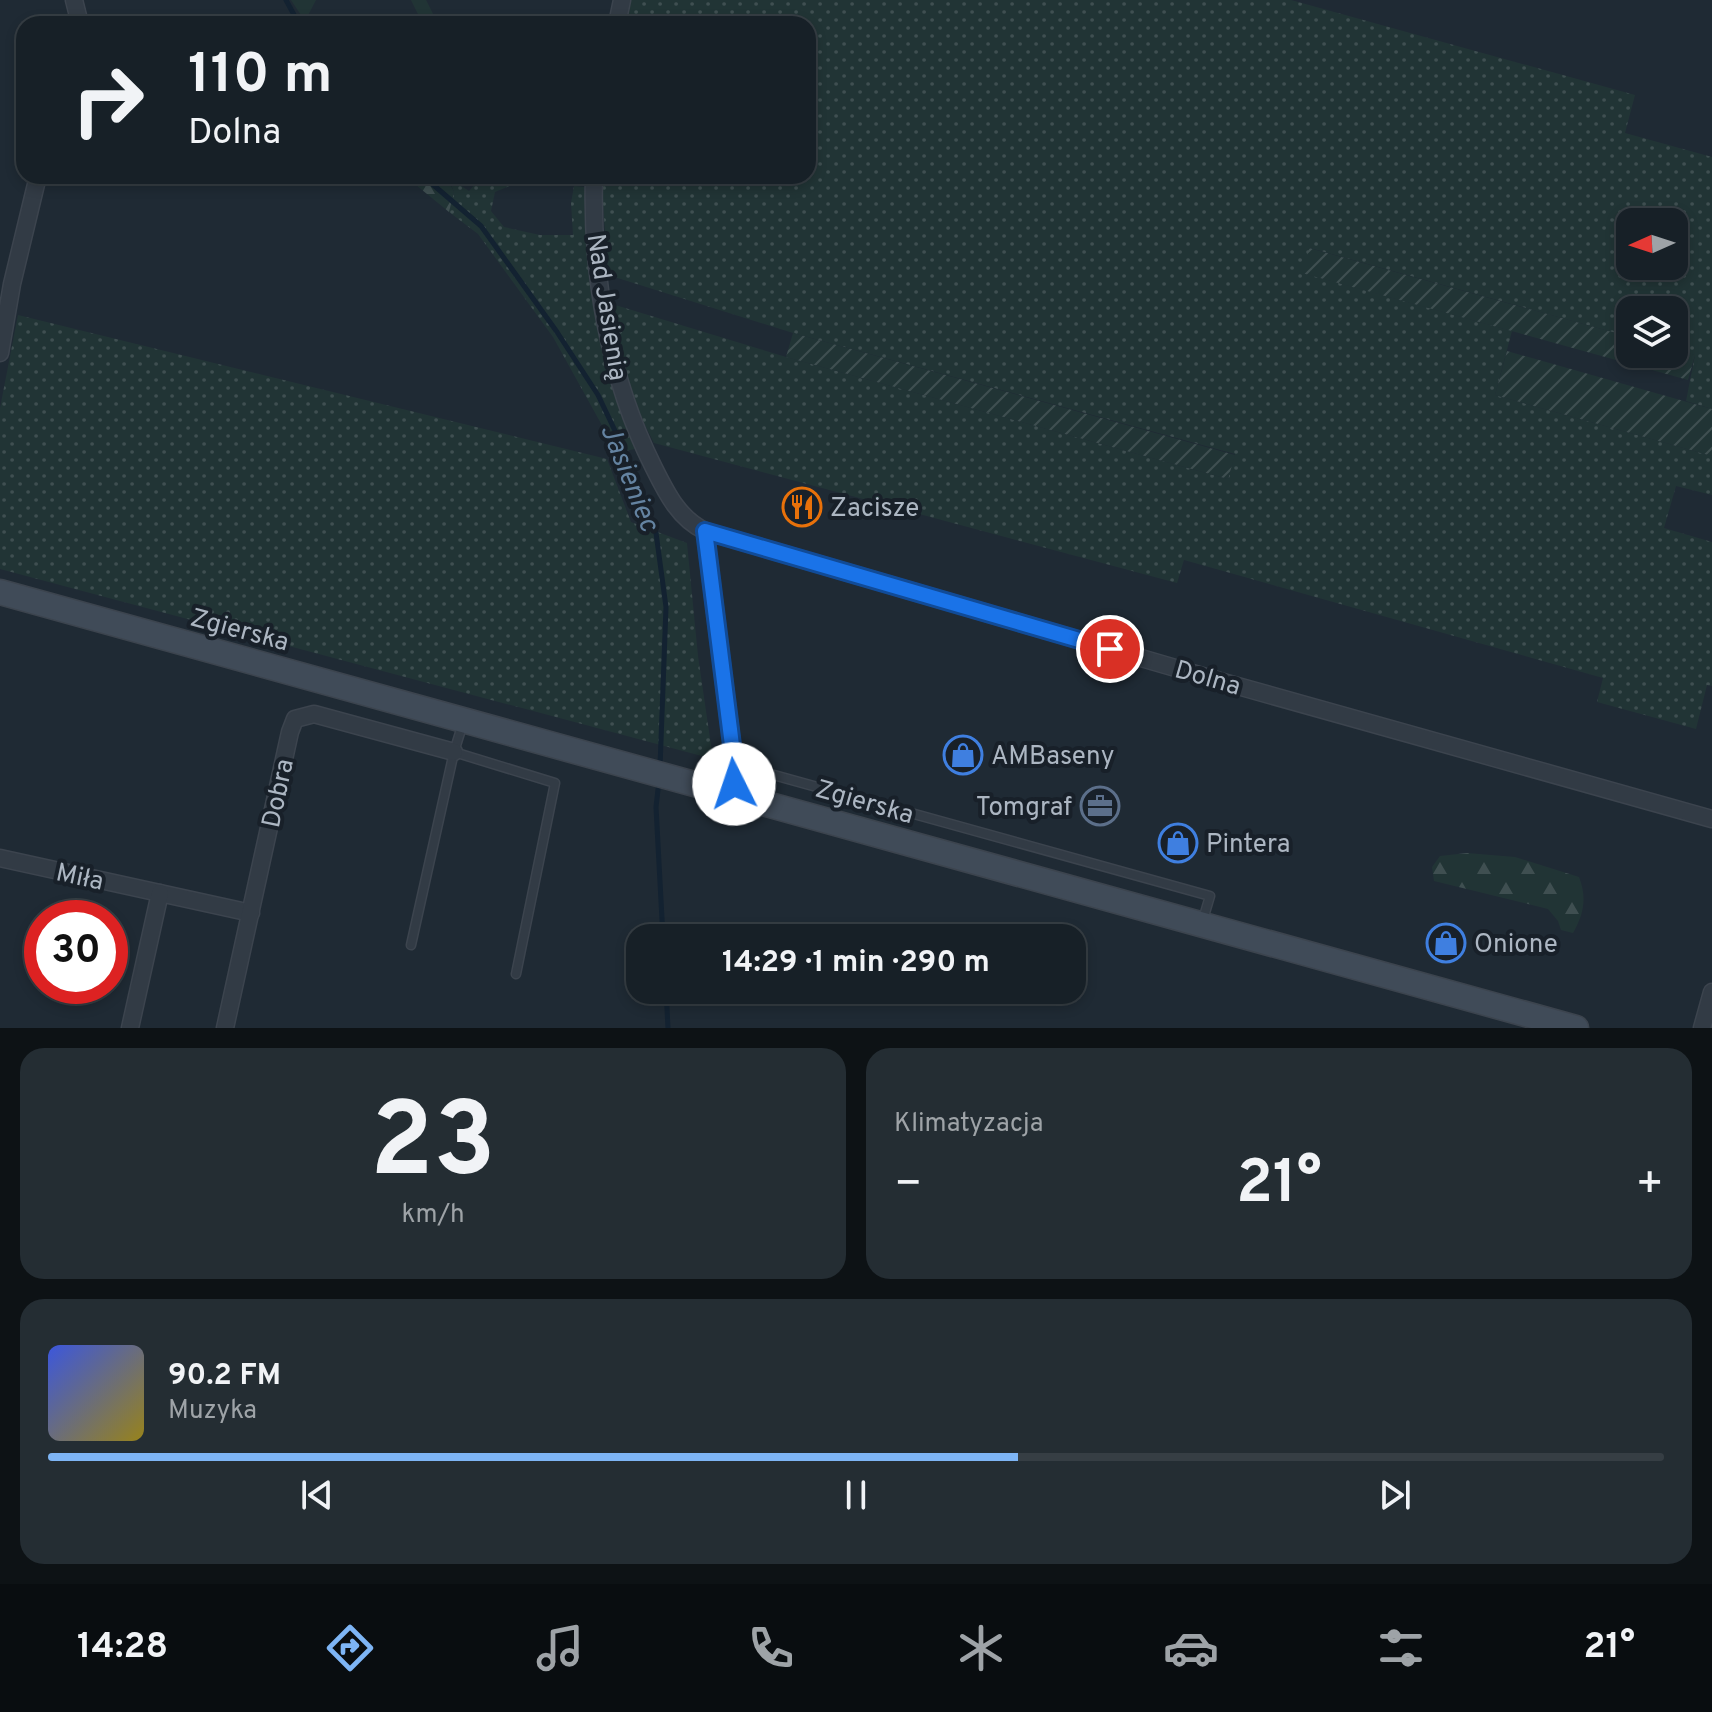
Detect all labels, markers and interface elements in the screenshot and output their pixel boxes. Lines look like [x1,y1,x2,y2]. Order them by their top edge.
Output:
text: 110 m [188,42,333,112]
icon: right [56,48,160,152]
text: Dolna [188,111,281,157]
north arrow [1616,208,1688,280]
map controls [1616,208,1688,368]
street label: Nad Jasienią [578,232,633,383]
button: layers [1616,296,1688,368]
water label: Jasieniec [590,419,666,538]
restaurant icon: Zacisze [781,486,823,528]
place label: Zacisze [830,493,919,526]
street label: Zgierska [186,602,292,660]
pin [1076,615,1144,683]
icon: arrive [1088,627,1132,671]
street label: Dolna [1170,654,1244,705]
shop icon: AMBaseny [942,734,984,776]
place label: AMBaseny [991,741,1114,774]
position arrow [692,742,776,826]
street label: Dobra [256,756,303,831]
street label: Zgierska [811,774,917,833]
office icon: Tomgraf [1079,785,1121,827]
place label: Tomgraf [976,792,1072,825]
shop icon: Pintera [1157,822,1199,864]
place label: Pintera [1206,829,1290,862]
street label: Miła [53,857,106,900]
speed limit sign: 30 [24,900,128,1004]
shop icon: Onione [1425,922,1467,964]
place label: Onione [1474,929,1558,962]
text: 14:29 · 1 min · 290 m [722,945,990,982]
text: 23 [370,1081,496,1213]
text: Klimatyzacja [894,1108,1043,1141]
text: 21° [1236,1148,1322,1224]
text: − [894,1158,922,1214]
text: + [1636,1158,1664,1214]
text: km/h [401,1199,465,1232]
text: 90.2 FM [168,1358,281,1395]
text: Muzyka [168,1395,257,1428]
icon: previous [295,1473,339,1517]
icon: pause [834,1473,878,1517]
icon: next [1373,1473,1417,1517]
icon: directions [322,1620,378,1676]
icon: music [532,1620,588,1676]
icon: phone [743,1620,799,1676]
icon: climate [953,1620,1009,1676]
icon: car [1163,1620,1219,1676]
icon: filters [1373,1620,1429,1676]
text: 14:28 [77,1625,168,1671]
text: 21° [1584,1625,1635,1671]

